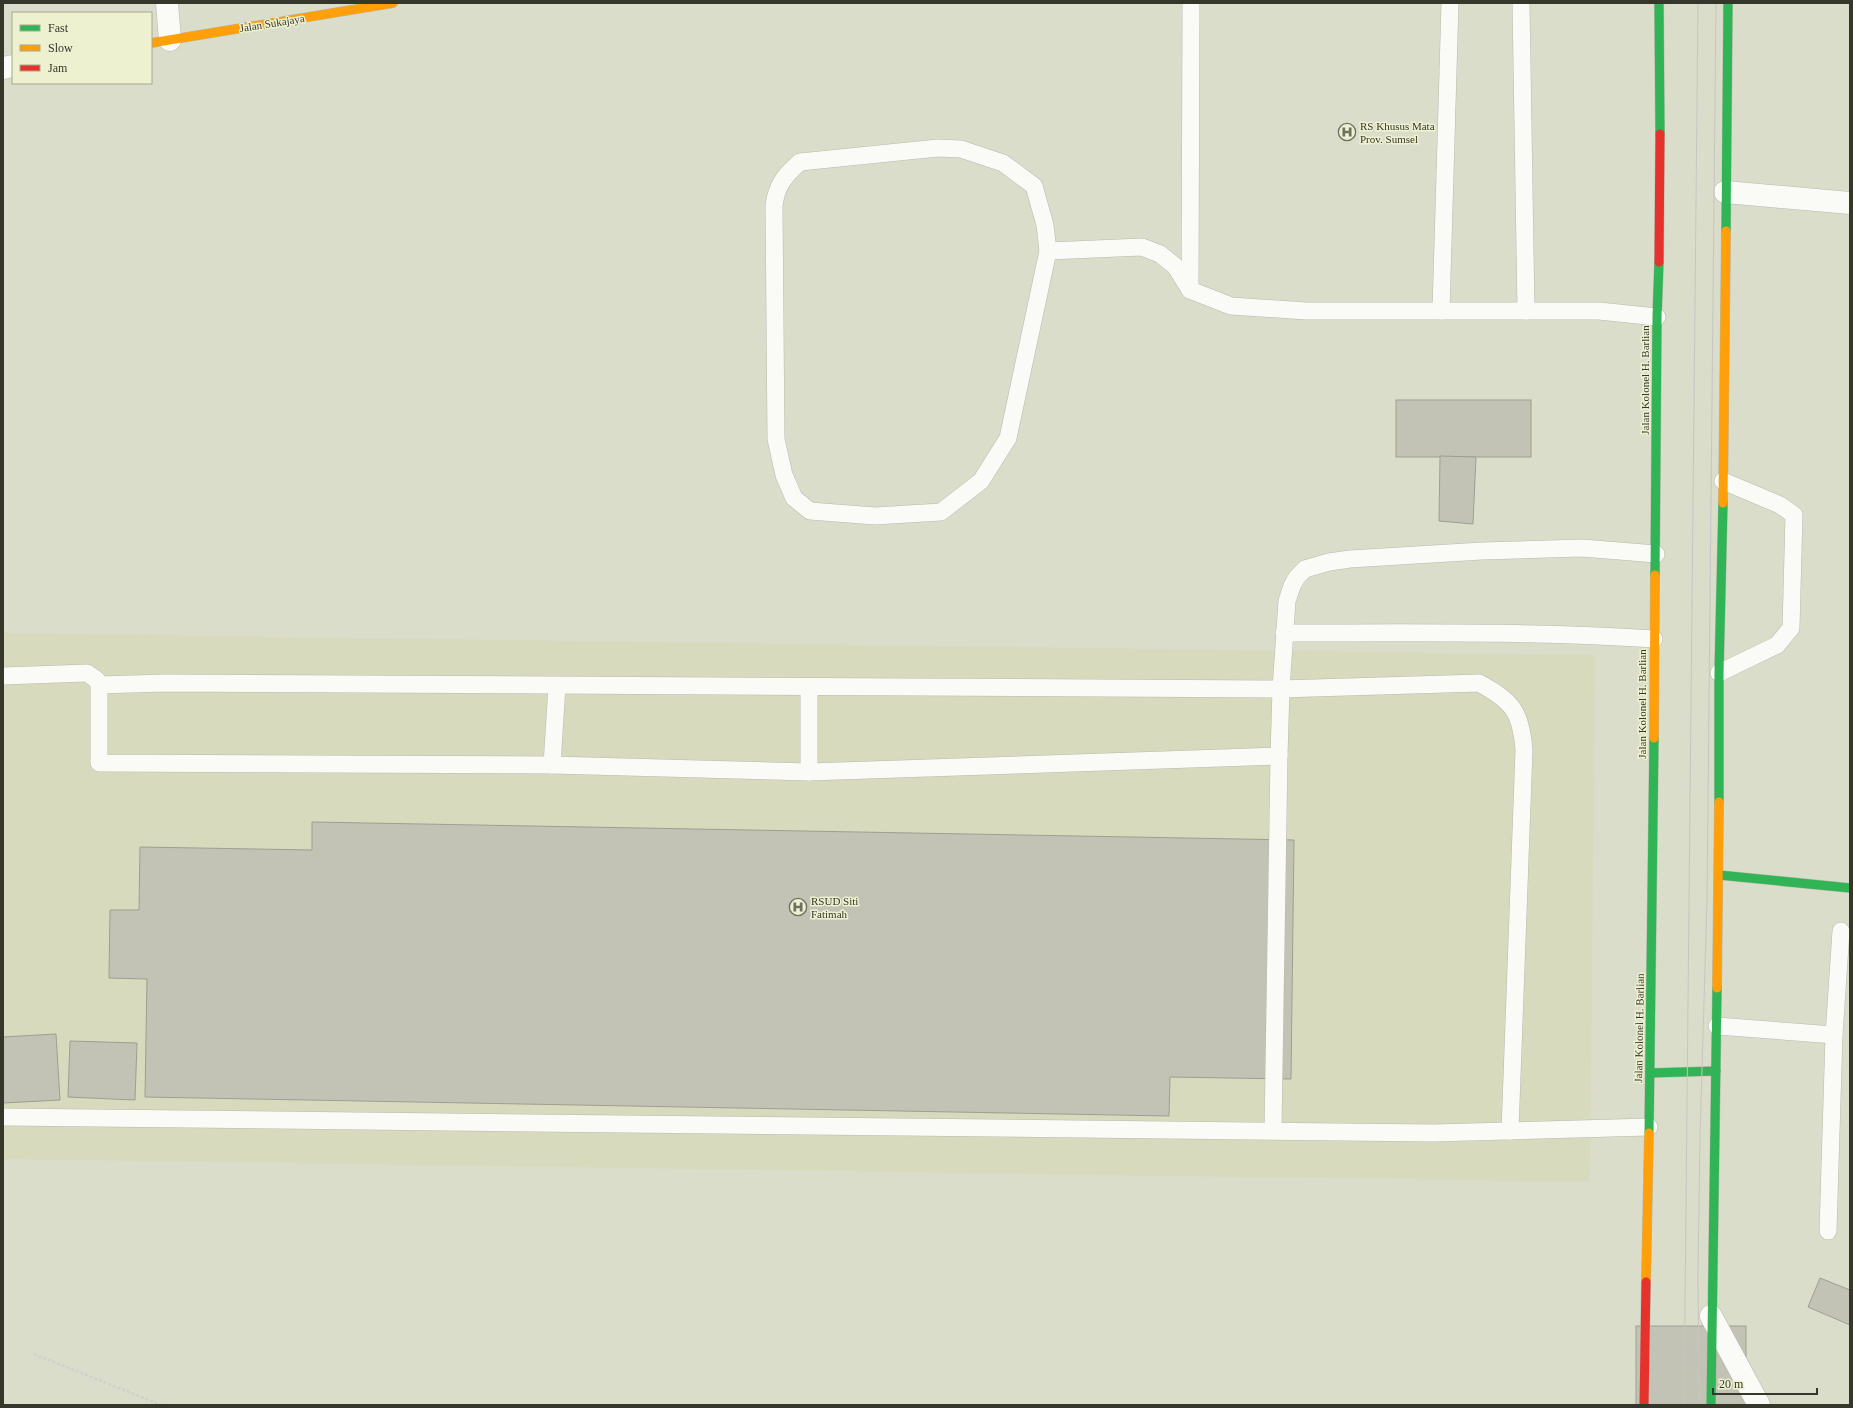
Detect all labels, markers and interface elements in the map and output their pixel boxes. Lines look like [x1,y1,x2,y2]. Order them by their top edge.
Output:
legend [12,12,152,84]
street label: Jalan Sukajaya [239,12,305,34]
text: Fast [48,21,69,35]
text: Slow [48,41,73,55]
text: Jam [48,61,68,75]
place label: RS Khusus Mata Prov. Sumsel [1360,120,1435,145]
hospital icon: RS Khusus Mata Prov. Sumsel [1337,122,1357,142]
street label: Jalan Kolonel H. Barlian [1639,325,1651,435]
street label: Jalan Kolonel H. Barlian [1636,649,1648,759]
place label: RSUD Siti Fatimah [811,895,858,920]
hospital icon: RSUD Siti Fatimah [788,897,808,917]
street label: Jalan Kolonel H. Barlian [1632,973,1646,1083]
scale bar [1713,1370,1817,1396]
text: 20 m [1719,1377,1744,1391]

